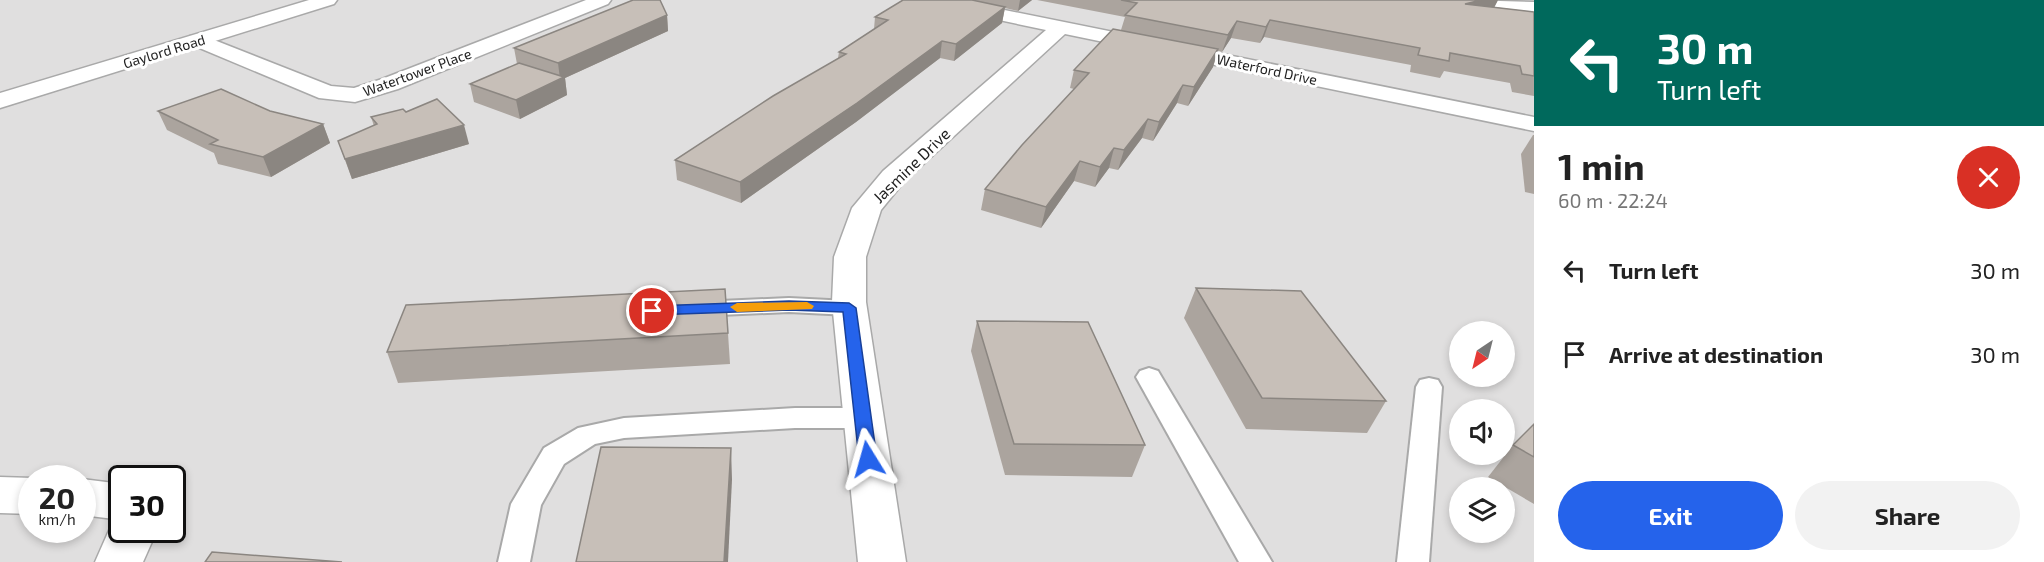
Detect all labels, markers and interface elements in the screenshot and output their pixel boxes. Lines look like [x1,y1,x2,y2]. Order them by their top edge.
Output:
text: 30 m [1657,22,1753,72]
icon: left [1558,24,1636,102]
street label: Gaylord Road [121,30,207,72]
street label: Watertower Place [360,44,474,100]
street label: Waterford Drive [1215,50,1319,88]
text: Turn left [1657,73,1761,105]
street label: Jasmine Drive [869,124,953,206]
text: 1 min [1558,144,1645,187]
button: close [1957,146,2020,209]
text: 60 m · 22:24 [1558,188,1668,212]
icon: left [1558,254,1591,287]
text: Turn left [1609,257,1698,283]
text: 30 m [1970,257,2020,283]
pin [626,285,677,336]
icon: arrive [635,294,668,327]
north arrow [1449,321,1515,387]
map controls [1449,321,1515,543]
icon: arrive [1558,338,1591,371]
text: Arrive at destination [1609,341,1823,367]
text: 30 m [1970,341,2020,367]
button: sound [1449,399,1515,465]
position arrow [836,427,900,491]
speed limit sign: 30 [108,465,186,543]
button: layers [1449,477,1515,543]
text: 20 [39,479,75,515]
button: Exit [1558,481,1783,550]
button: Share [1795,481,2020,550]
text: km/h [38,510,76,528]

